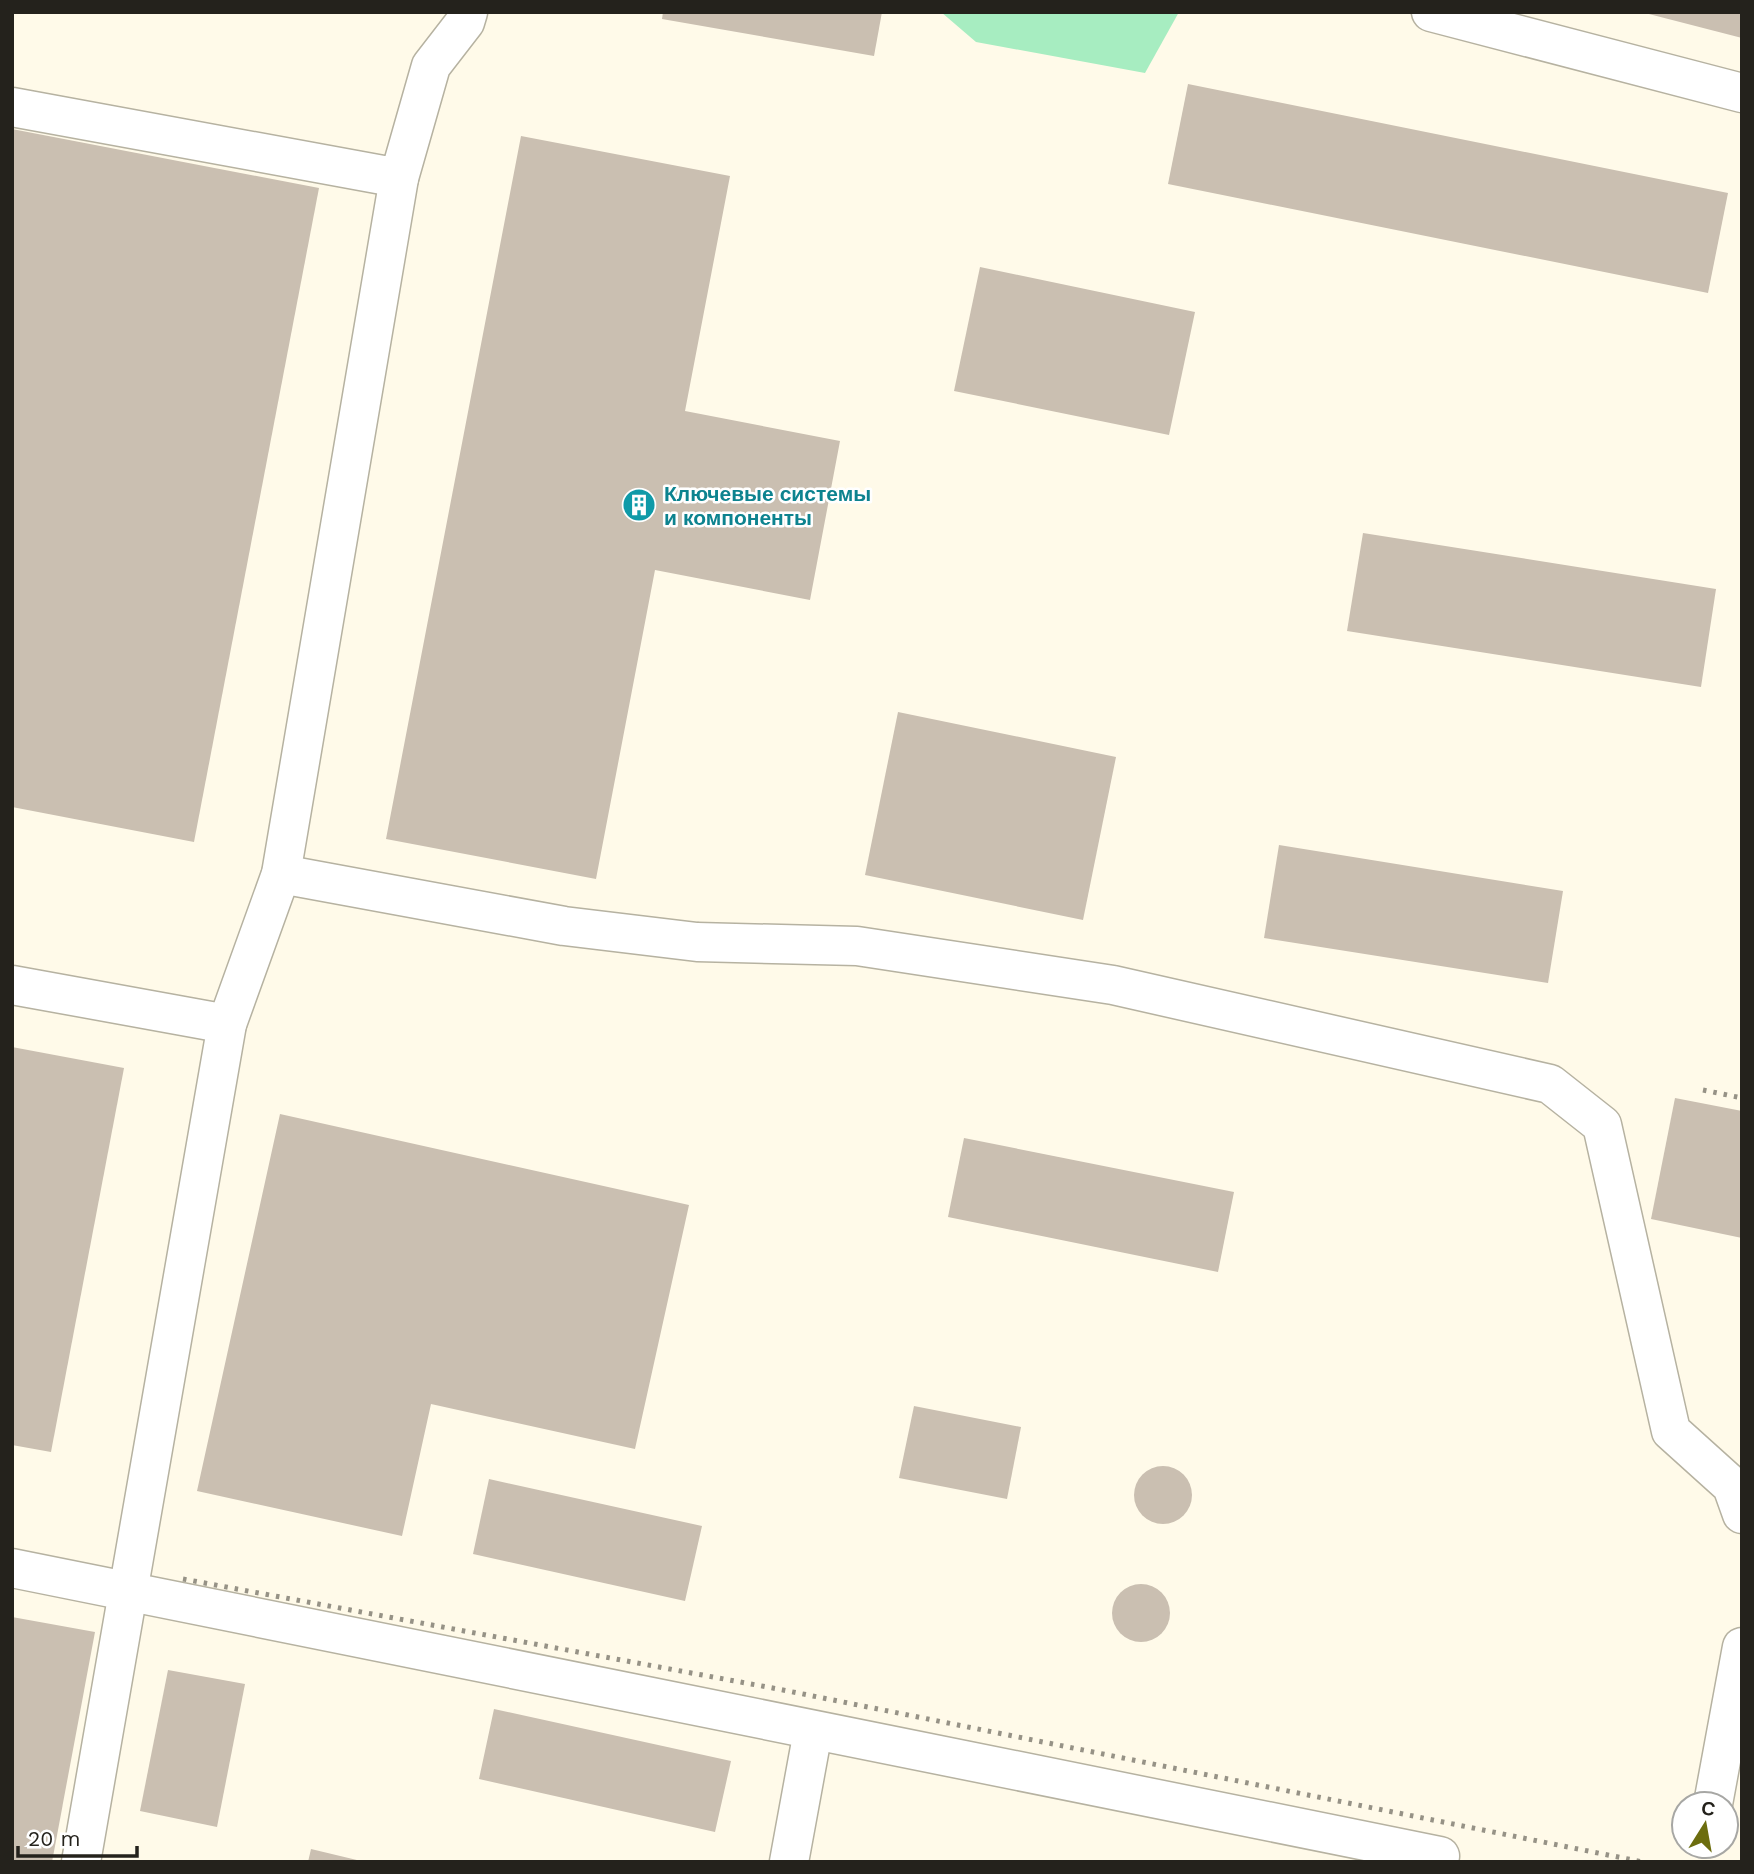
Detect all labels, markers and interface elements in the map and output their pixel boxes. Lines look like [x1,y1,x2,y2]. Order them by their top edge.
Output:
place label: Ключевые системы и компоненты [664,481,871,530]
building icon: Ключевые системы и компоненты [620,486,658,524]
north arrow [1670,1790,1740,1860]
text: С [1699,1796,1717,1821]
scale bar [18,1814,136,1858]
text: 20 m [28,1826,80,1851]

